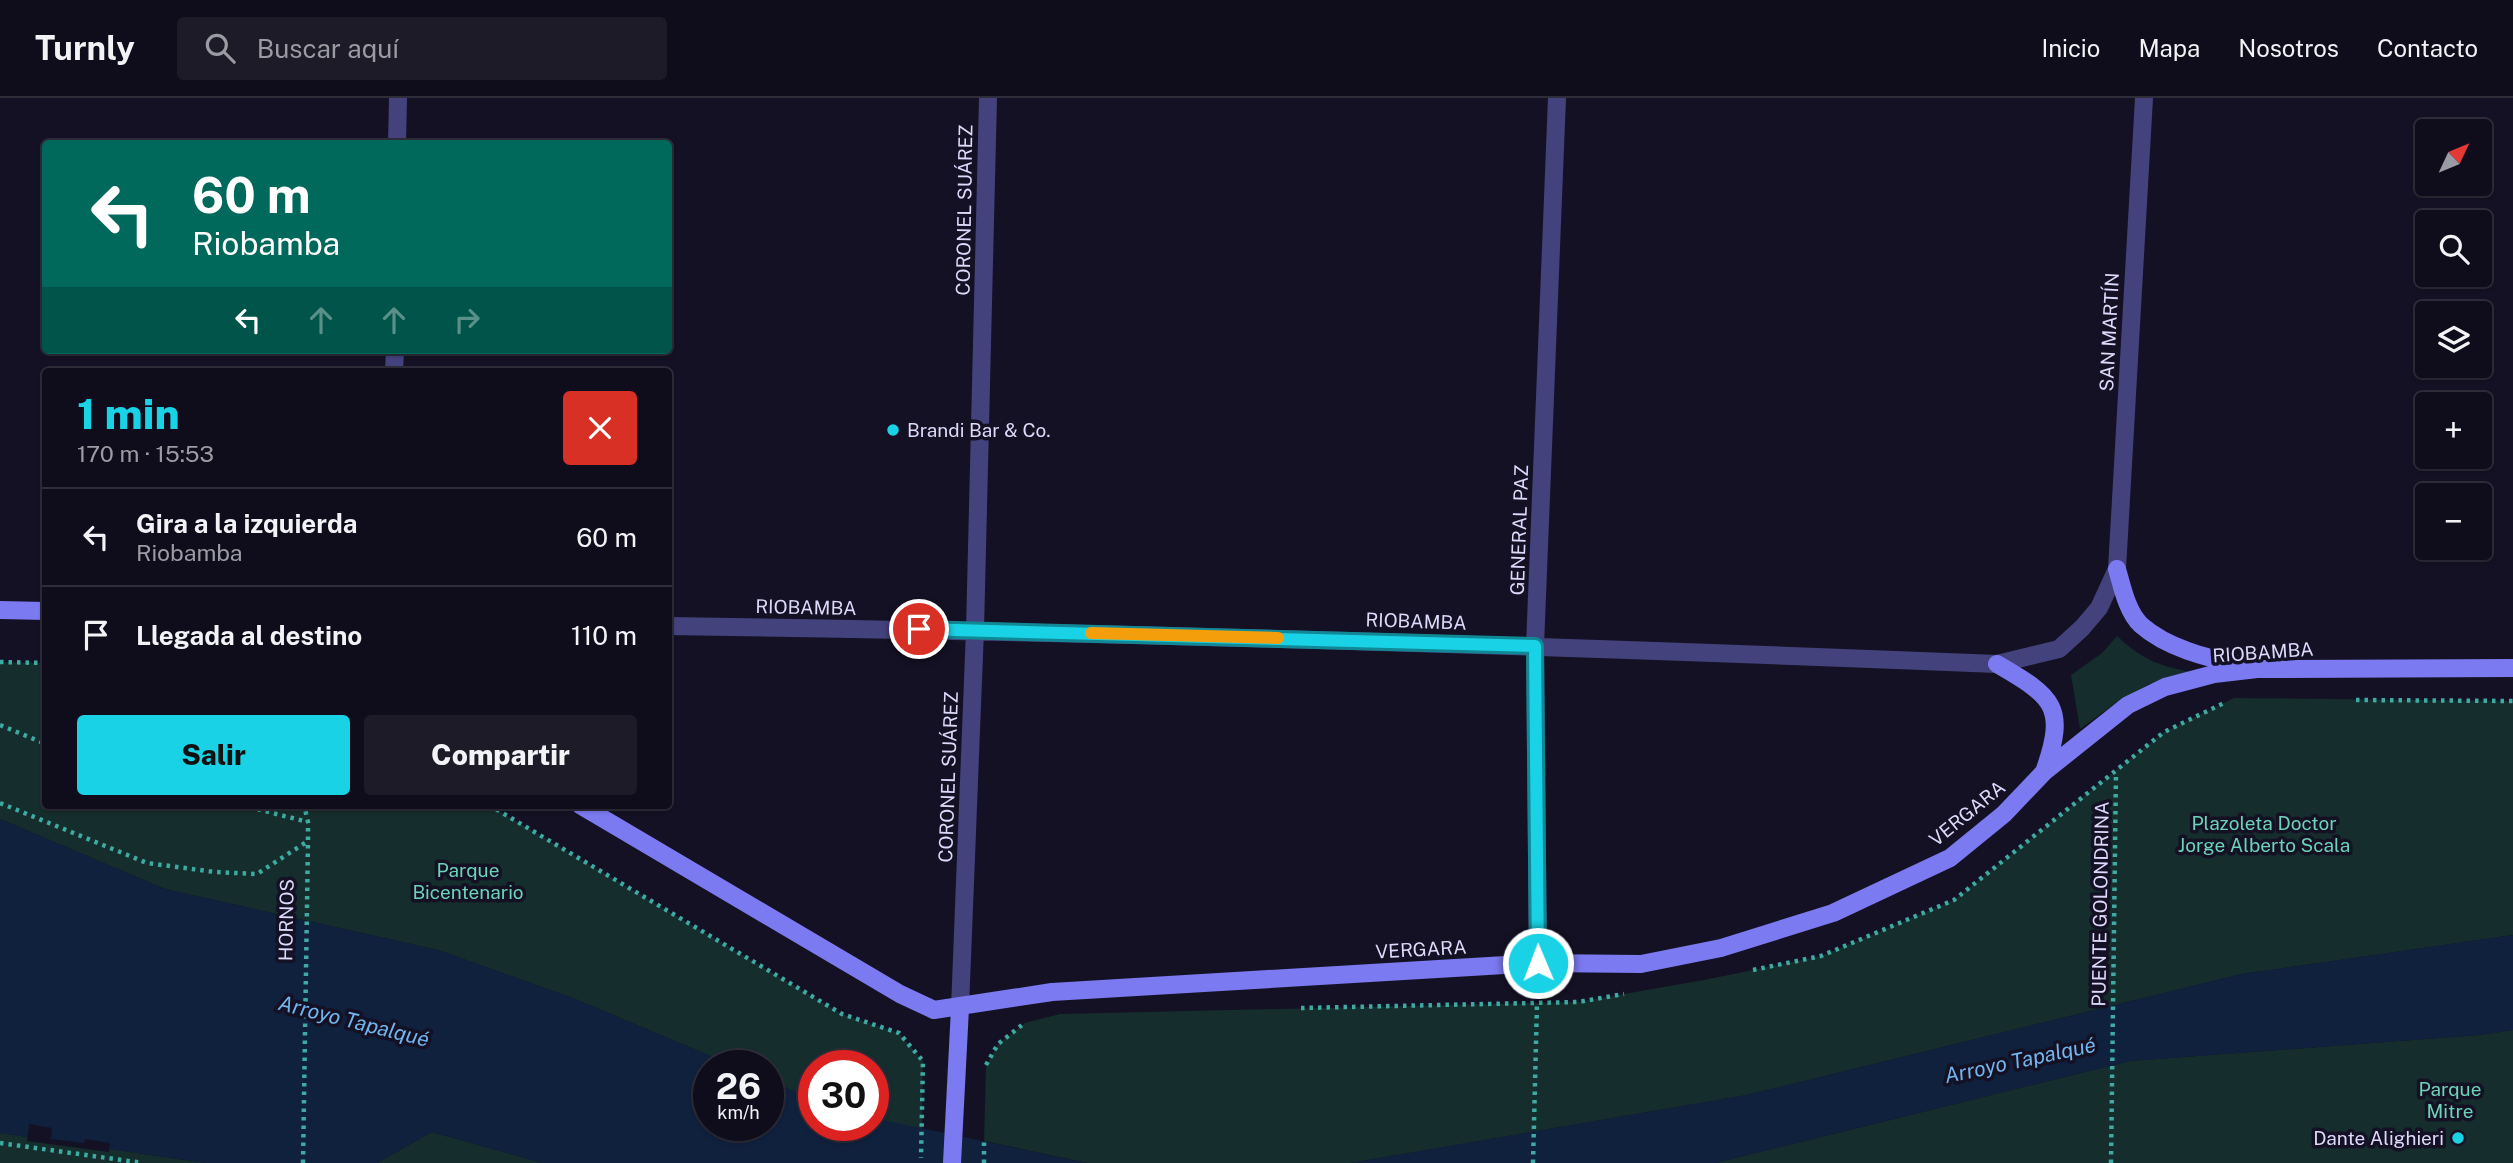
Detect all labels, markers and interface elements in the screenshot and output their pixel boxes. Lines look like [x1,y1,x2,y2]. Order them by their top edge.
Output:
search box [177,17,667,80]
text: Turnly [35,29,135,67]
icon: search [201,29,239,67]
text: Buscar aquí [257,33,399,64]
text: Inicio [2041,34,2100,62]
text: Mapa [2138,34,2200,62]
text: Nosotros [2238,34,2339,62]
text: Contacto [2377,34,2478,62]
north arrow [2415,119,2492,196]
map controls [2415,119,2492,560]
street label: CORONEL SUÁREZ [952,124,976,296]
text: 60 m [192,166,311,224]
icon: left [77,168,168,259]
button: search [2415,210,2492,287]
text: Riobamba [192,225,340,262]
street label: SAN MARTÍN [2095,272,2123,392]
icon: left [229,301,267,339]
icon: ahead [302,301,340,339]
icon: ahead [375,301,413,339]
icon: right [448,301,486,339]
button: layers [2415,301,2492,378]
text: 1 min [77,389,180,438]
button: close [563,391,637,465]
button: + [2415,392,2492,469]
place label: Brandi Bar & Co. [907,419,1051,441]
marker: Brandi Bar & Co. [885,422,901,438]
text: 170 m · 15:53 [77,440,214,467]
street label: GENERAL PAZ [1506,464,1532,596]
button: − [2415,483,2492,560]
text: Gira a la izquierda [136,508,358,539]
icon: left [77,518,115,556]
text: 60 m [576,522,637,553]
text: Riobamba [136,539,243,566]
street label: RIOBAMBA [755,595,857,619]
pin [889,599,949,659]
street label: RIOBAMBA [1365,608,1467,634]
icon: arrive [900,610,938,648]
icon: arrive [77,616,115,654]
text: Llegada al destino [136,620,362,651]
text: 110 m [571,620,637,651]
street label: RIOBAMBA [2212,637,2314,667]
street label: CORONEL SUÁREZ [934,691,962,863]
button: Salir [77,715,350,795]
button: Compartir [364,715,637,795]
street label: VERGARA [1925,776,2009,850]
street label: PUENTE GOLONDRINA [2087,801,2113,1007]
park label: Plazoleta Doctor Jorge Alberto Scala [2178,812,2350,856]
park label: Parque Bicentenario [412,859,524,903]
street label: HORNOS [274,879,298,961]
position arrow [1501,926,1575,1000]
street label: VERGARA [1375,936,1467,962]
water label: Arroyo Tapalqué [276,990,432,1052]
water label: Arroyo Tapalqué [1942,1032,2098,1088]
speed limit sign: 30 [798,1050,889,1141]
text: 26 [716,1066,761,1107]
park label: Parque Mitre [2419,1078,2481,1122]
text: km/h [717,1102,760,1123]
place label: Dante Alighieri [2313,1127,2444,1149]
marker: Dante Alighieri [2450,1130,2466,1146]

